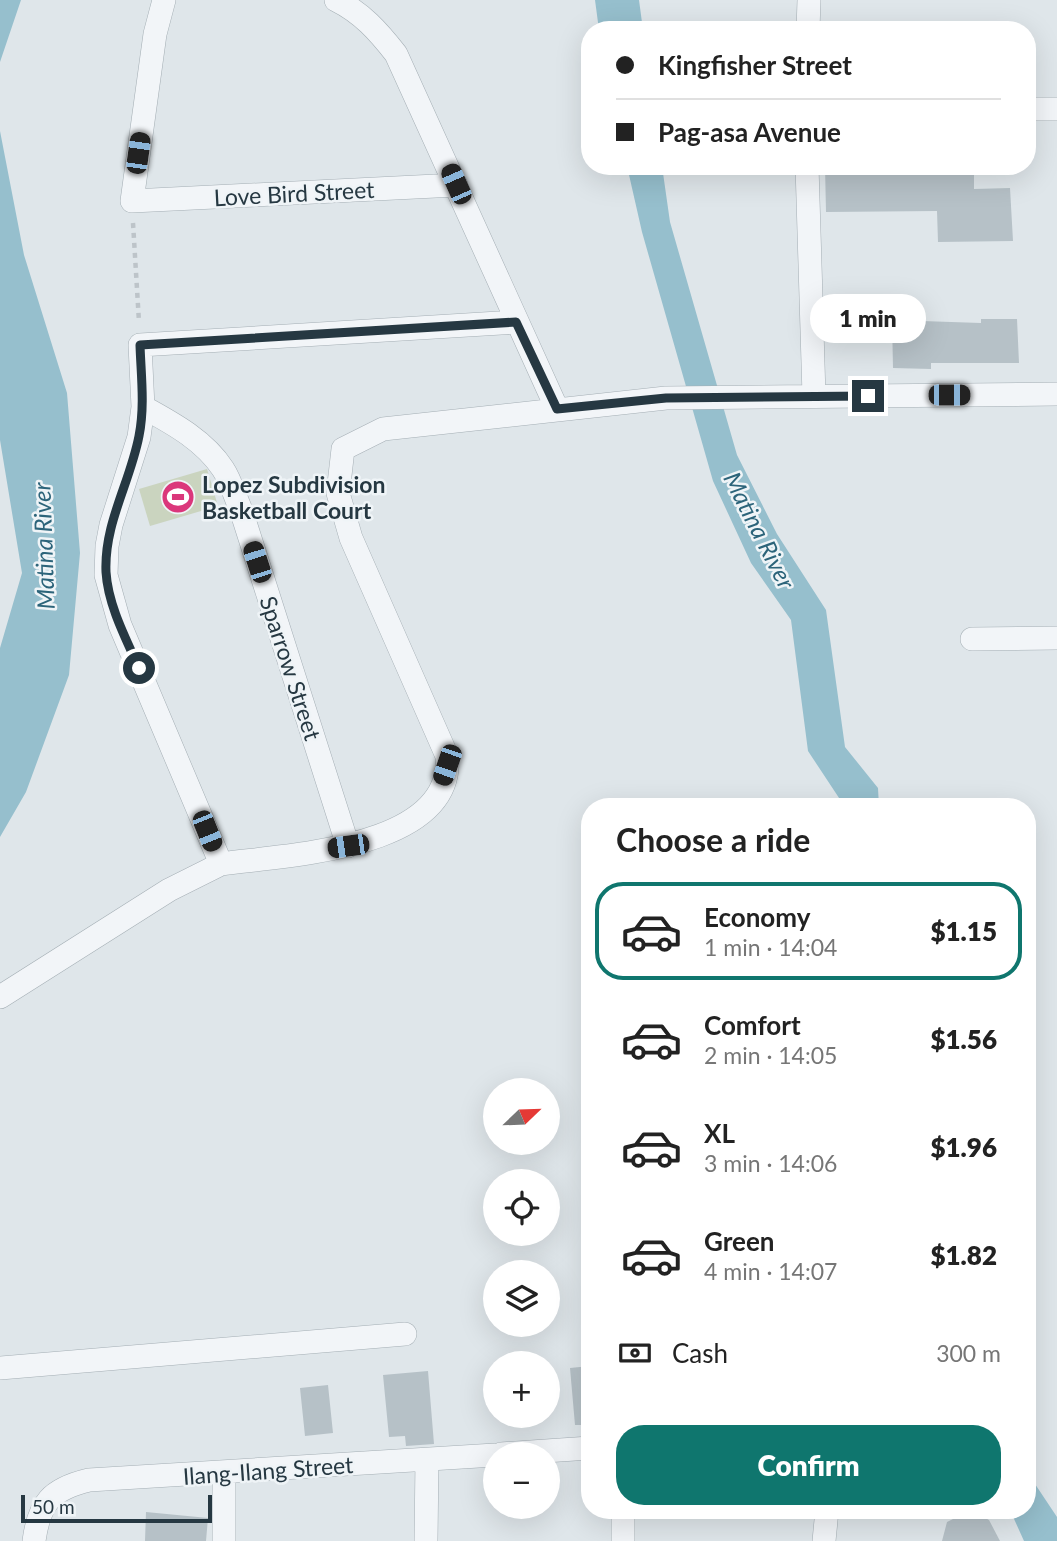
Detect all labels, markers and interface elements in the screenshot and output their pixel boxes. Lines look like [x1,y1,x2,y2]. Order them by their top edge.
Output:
text: Kingfisher Street [658,49,852,81]
text: Pag-asa Avenue [658,116,841,148]
car [125,131,152,175]
car [438,161,475,207]
street label: Love Bird Street [213,175,376,211]
callout: 1 min [810,294,926,344]
text: 1 min [839,304,897,332]
route end [852,380,884,412]
car [929,385,971,406]
water label: Matina River [718,467,802,594]
place label: Lopez Subdivision Basketball Court [202,470,386,524]
sports icon: Lopez Subdivision Basketball Court [159,478,197,516]
water label: Matina River [26,481,60,610]
car [241,539,274,585]
street label: Sparrow Street [255,592,328,744]
route start [123,652,155,684]
car [431,742,464,788]
car [190,808,225,854]
text: Choose a ride [616,820,810,859]
car [326,833,371,859]
icon: car [620,900,683,963]
text: Economy [704,901,810,933]
text: $1.15 [930,915,997,947]
text: 1 min · 14:04 [704,933,837,961]
icon: car [620,1008,683,1071]
text: Comfort [704,1009,801,1041]
text: $1.56 [930,1023,997,1055]
text: 2 min · 14:05 [704,1041,837,1069]
north arrow [483,1078,560,1155]
map controls [483,1078,560,1519]
icon: car [620,1116,683,1179]
text: XL [704,1117,735,1149]
text: $1.96 [930,1131,997,1163]
text: 3 min · 14:06 [704,1149,837,1177]
button: locate [483,1169,560,1246]
icon: car [620,1224,683,1287]
text: Green [704,1225,774,1257]
text: $1.82 [930,1239,997,1271]
text: 4 min · 14:07 [704,1257,837,1285]
button: layers [483,1260,560,1337]
icon: cash [616,1334,654,1372]
text: Cash [672,1337,728,1369]
text: 300 m [936,1339,1001,1367]
button: + [483,1351,560,1428]
button: Confirm [616,1425,1001,1505]
button: − [483,1442,560,1519]
street label: Ilang-Ilang Street [182,1450,355,1490]
scale bar [21,1492,212,1524]
text: 50 m [32,1495,75,1518]

